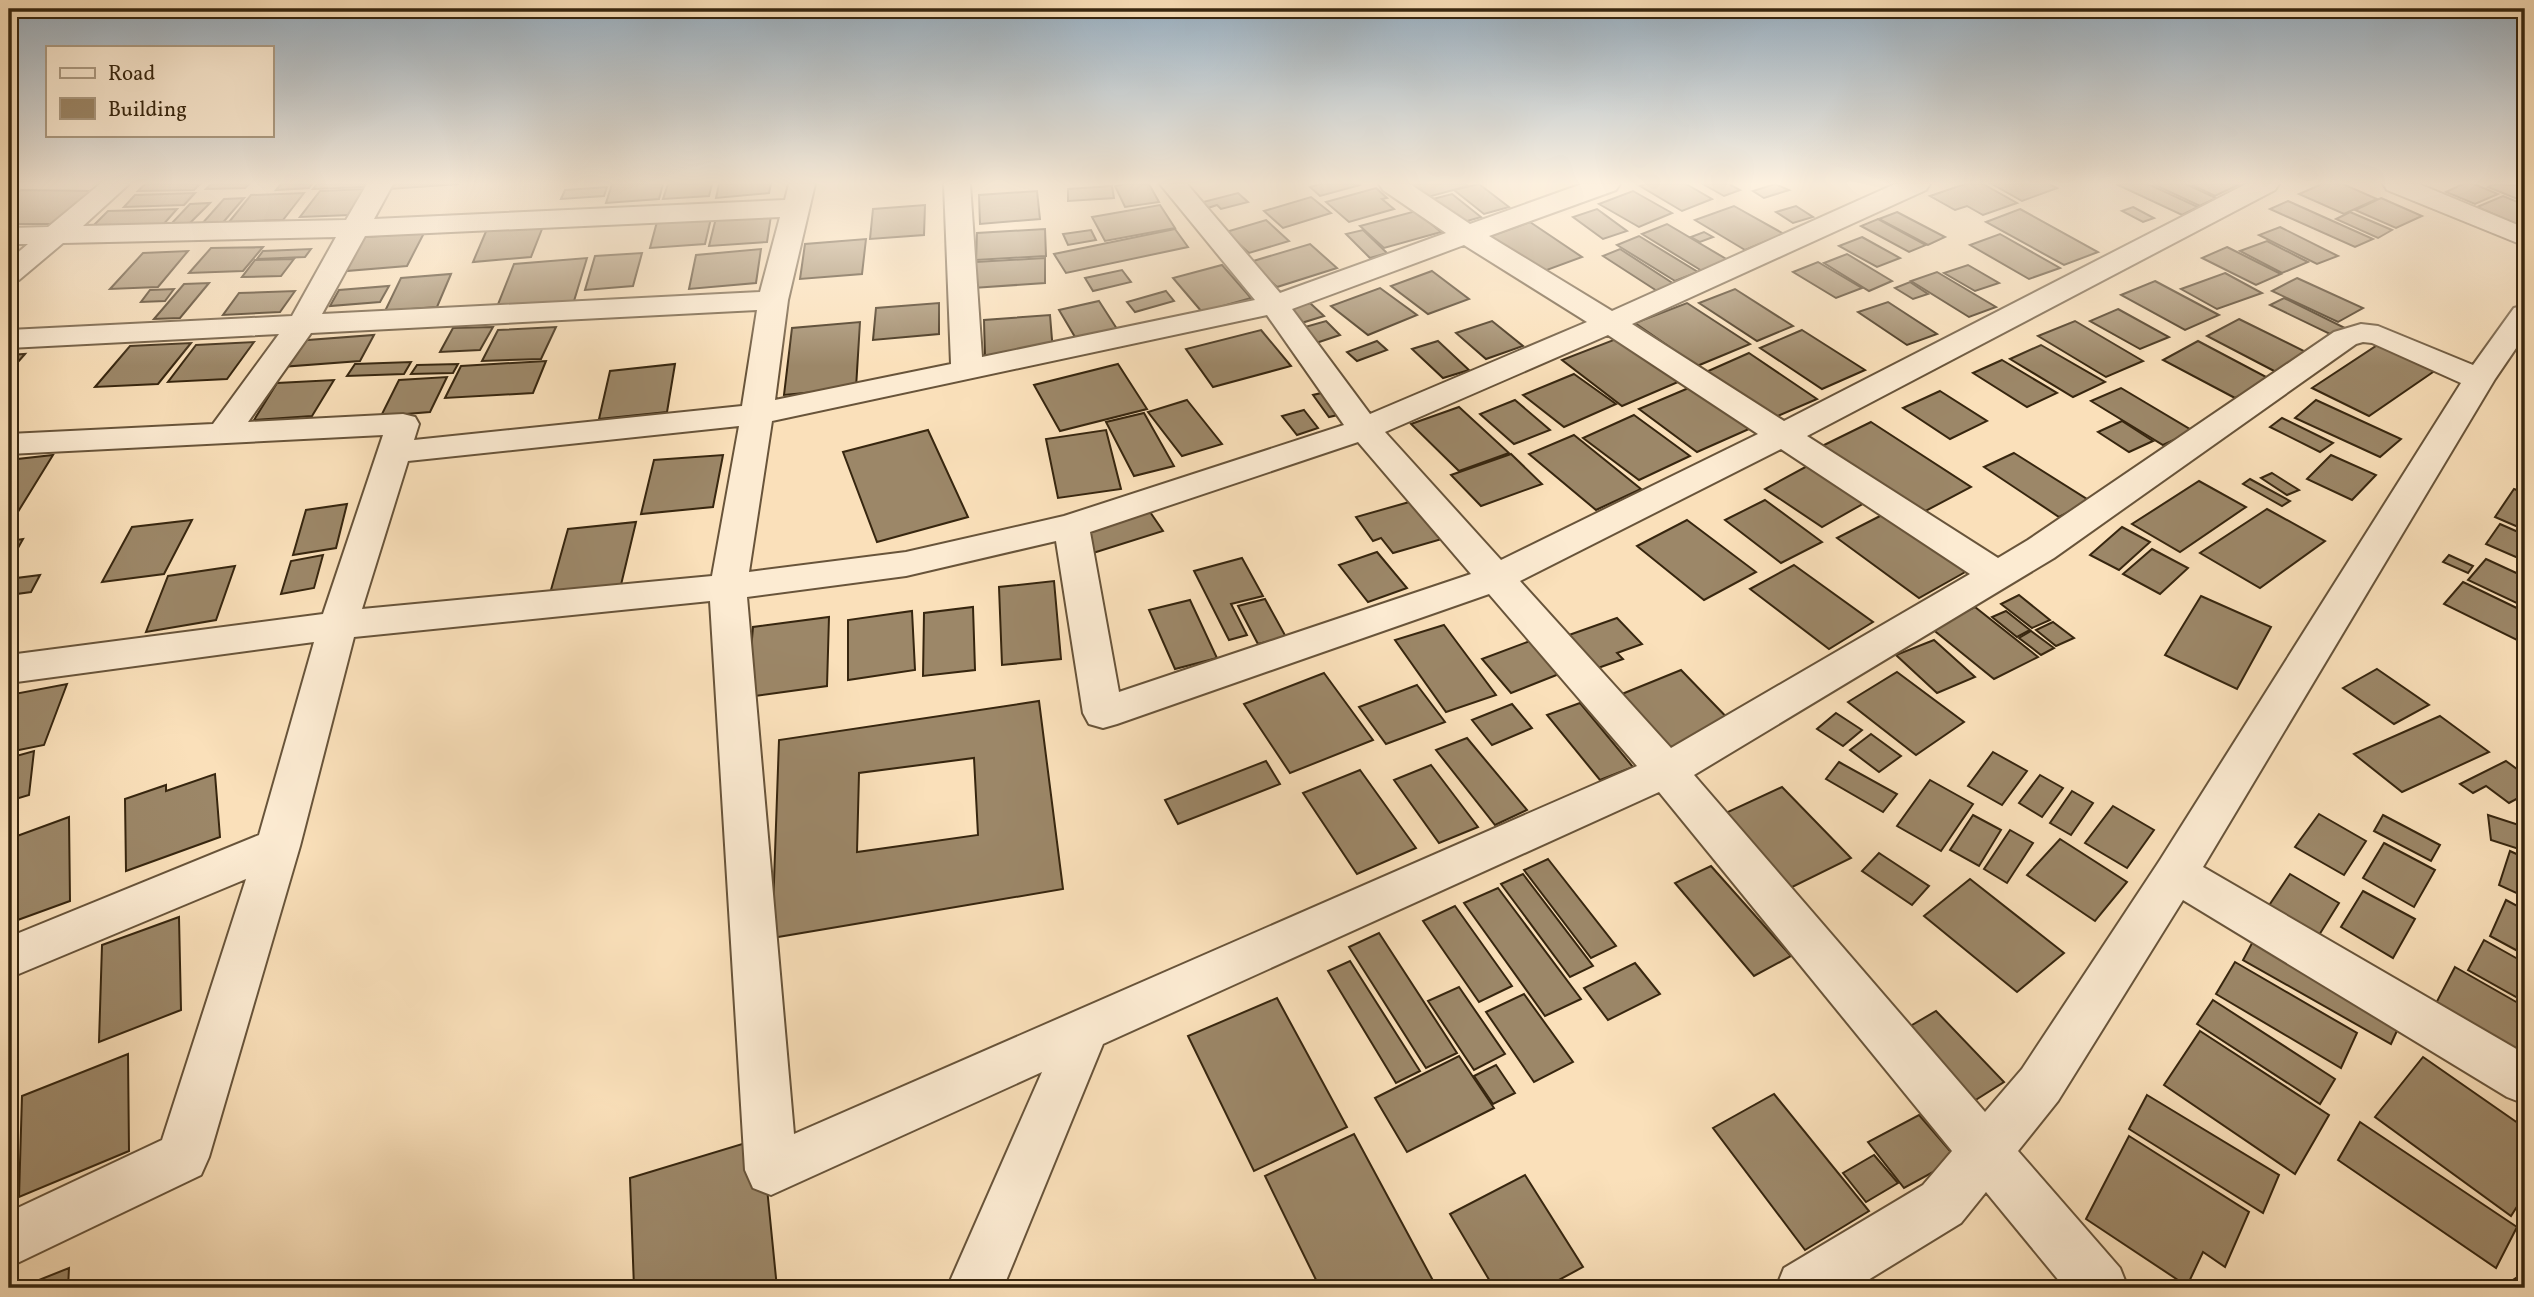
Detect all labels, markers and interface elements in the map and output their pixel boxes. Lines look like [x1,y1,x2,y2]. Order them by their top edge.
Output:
legend [46,46,273,136]
text: Road [108,60,155,89]
text: Building [108,96,187,125]

